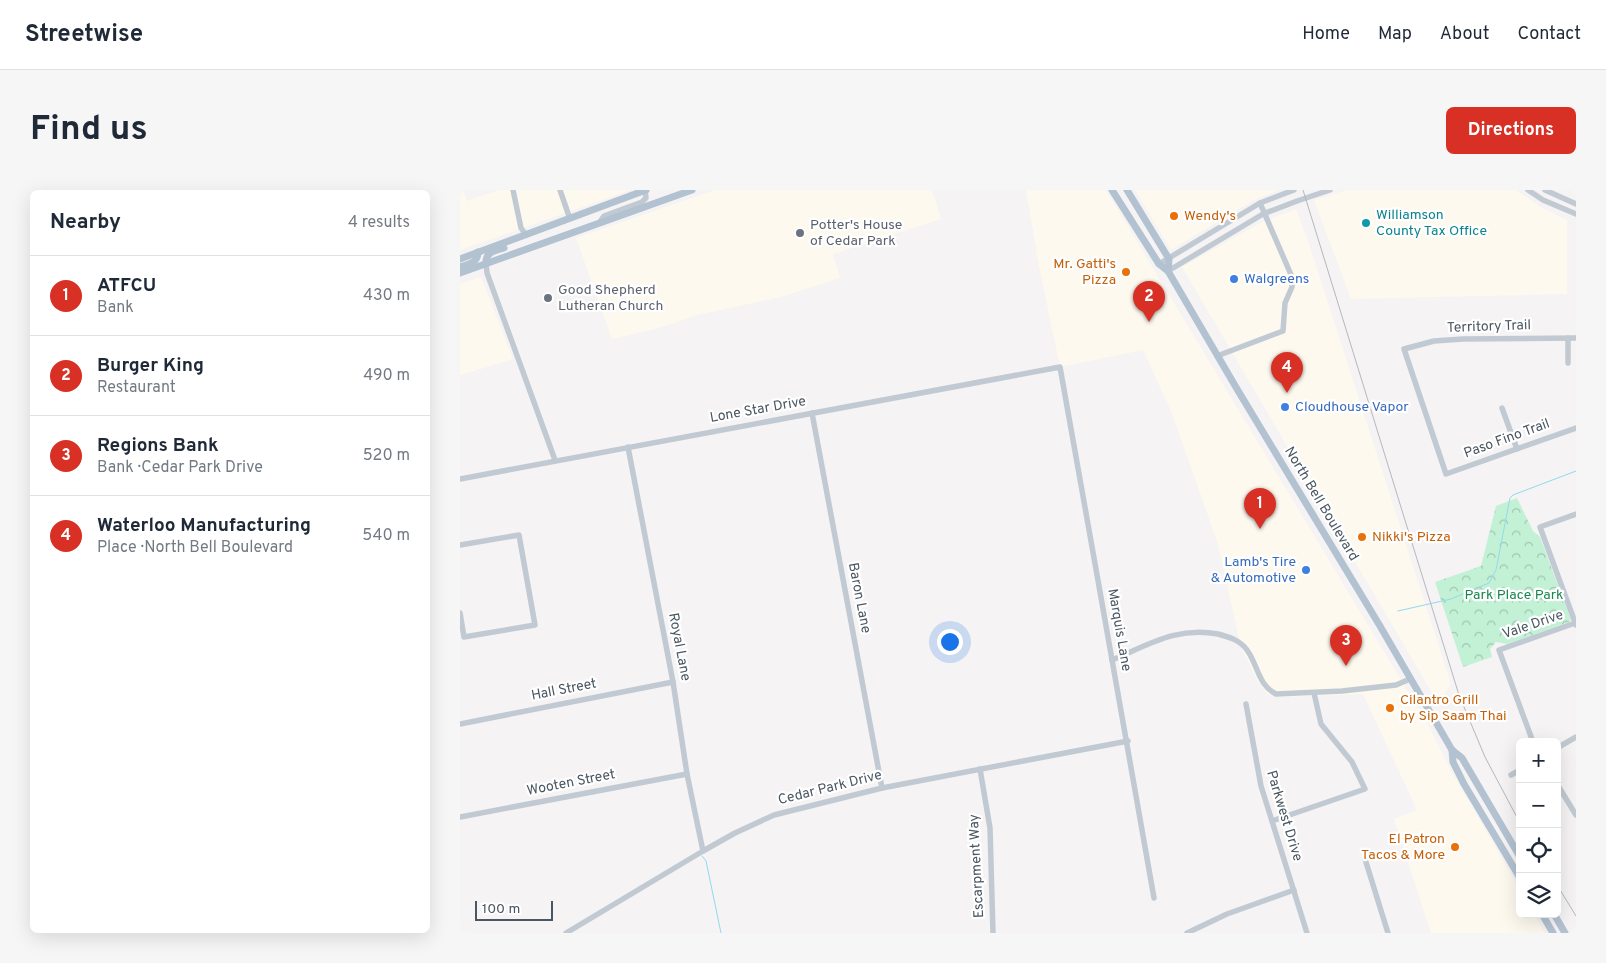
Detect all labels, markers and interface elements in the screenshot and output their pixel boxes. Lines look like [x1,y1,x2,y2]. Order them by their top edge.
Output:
text: Streetwise [25,20,143,50]
text: Home [1302,23,1350,46]
text: Map [1378,23,1412,46]
text: About [1440,23,1489,46]
text: Contact [1517,23,1581,46]
button: Directions [1446,107,1576,154]
text: Find us [30,108,148,152]
place label: Williamson County Tax Office [1376,207,1487,240]
place label: Wendy's [1184,208,1236,225]
text: Nearby [50,209,121,236]
marker: Wendy's [1168,210,1180,222]
text: 4 results [348,213,410,233]
place label: Potter's House of Cedar Park [810,217,902,250]
marker: Williamson County Tax Office [1360,217,1372,229]
marker: Potter's House of Cedar Park [794,227,806,239]
place label: Mr. Gatti's Pizza [1053,256,1116,289]
marker: Mr. Gatti's Pizza [1120,266,1132,278]
place label: Walgreens [1244,271,1309,288]
marker: Walgreens [1228,273,1240,285]
text: ATFCU [97,274,156,298]
pin: 2 [1133,281,1165,322]
place label: Good Shepherd Lutheran Church [558,282,663,315]
text: 1 [63,286,69,306]
text: 430 m [363,286,410,306]
marker: Good Shepherd Lutheran Church [542,292,554,304]
text: Bank [97,298,134,318]
street label: Territory Trail [1447,317,1531,337]
pin: 4 [1271,352,1303,393]
text: Burger King [97,354,204,378]
text: 2 [61,366,71,386]
text: 490 m [363,366,410,386]
text: Restaurant [97,378,176,398]
street label: Lone Star Drive [709,393,807,427]
place label: Cloudhouse Vapor [1295,399,1409,416]
marker: Cloudhouse Vapor [1279,401,1291,413]
street label: Paso Fino Trail [1462,416,1552,462]
text: Regions Bank [97,434,219,458]
street label: North Bell Boulevard [1280,444,1362,564]
text: 3 [61,446,71,466]
text: 520 m [363,446,410,466]
text: Bank · Cedar Park Drive [97,458,263,478]
pin: 1 [1244,488,1276,529]
text: Waterloo Manufacturing [97,514,311,538]
text: 4 [61,526,71,546]
text: 540 m [362,526,410,546]
place label: Nikki's Pizza [1372,529,1451,546]
marker: Nikki's Pizza [1356,531,1368,543]
text: Place · North Bell Boulevard [97,538,293,558]
place label: Lamb's Tire & Automotive [1211,554,1296,587]
street label: Baron Lane [844,561,874,635]
marker: Lamb's Tire & Automotive [1300,564,1312,576]
street label: Marquis Lane [1103,587,1135,673]
park label: Park Place Park [1464,587,1564,604]
street label: Vale Drive [1500,607,1566,643]
street label: Royal Lane [664,611,694,683]
pin: 3 [1330,625,1362,666]
your location [937,629,963,655]
street label: Hall Street [530,675,598,705]
place label: Cilantro Grill by Sip Saam Thai [1400,692,1507,725]
marker: Cilantro Grill by Sip Saam Thai [1384,702,1396,714]
map controls [1516,738,1561,918]
button: + [1516,738,1561,783]
street label: Wooten Street [525,766,617,800]
street label: Cedar Park Drive [776,767,884,809]
street label: Parkwest Drive [1262,769,1306,863]
button: − [1516,783,1561,828]
street label: Escarpment Way [966,814,988,918]
button: locate [1516,828,1561,873]
place label: El Patron Tacos & More [1361,831,1445,864]
marker: El Patron Tacos & More [1449,841,1461,853]
button: layers [1516,873,1561,918]
scale bar [475,898,552,921]
text: 100 m [482,901,520,918]

